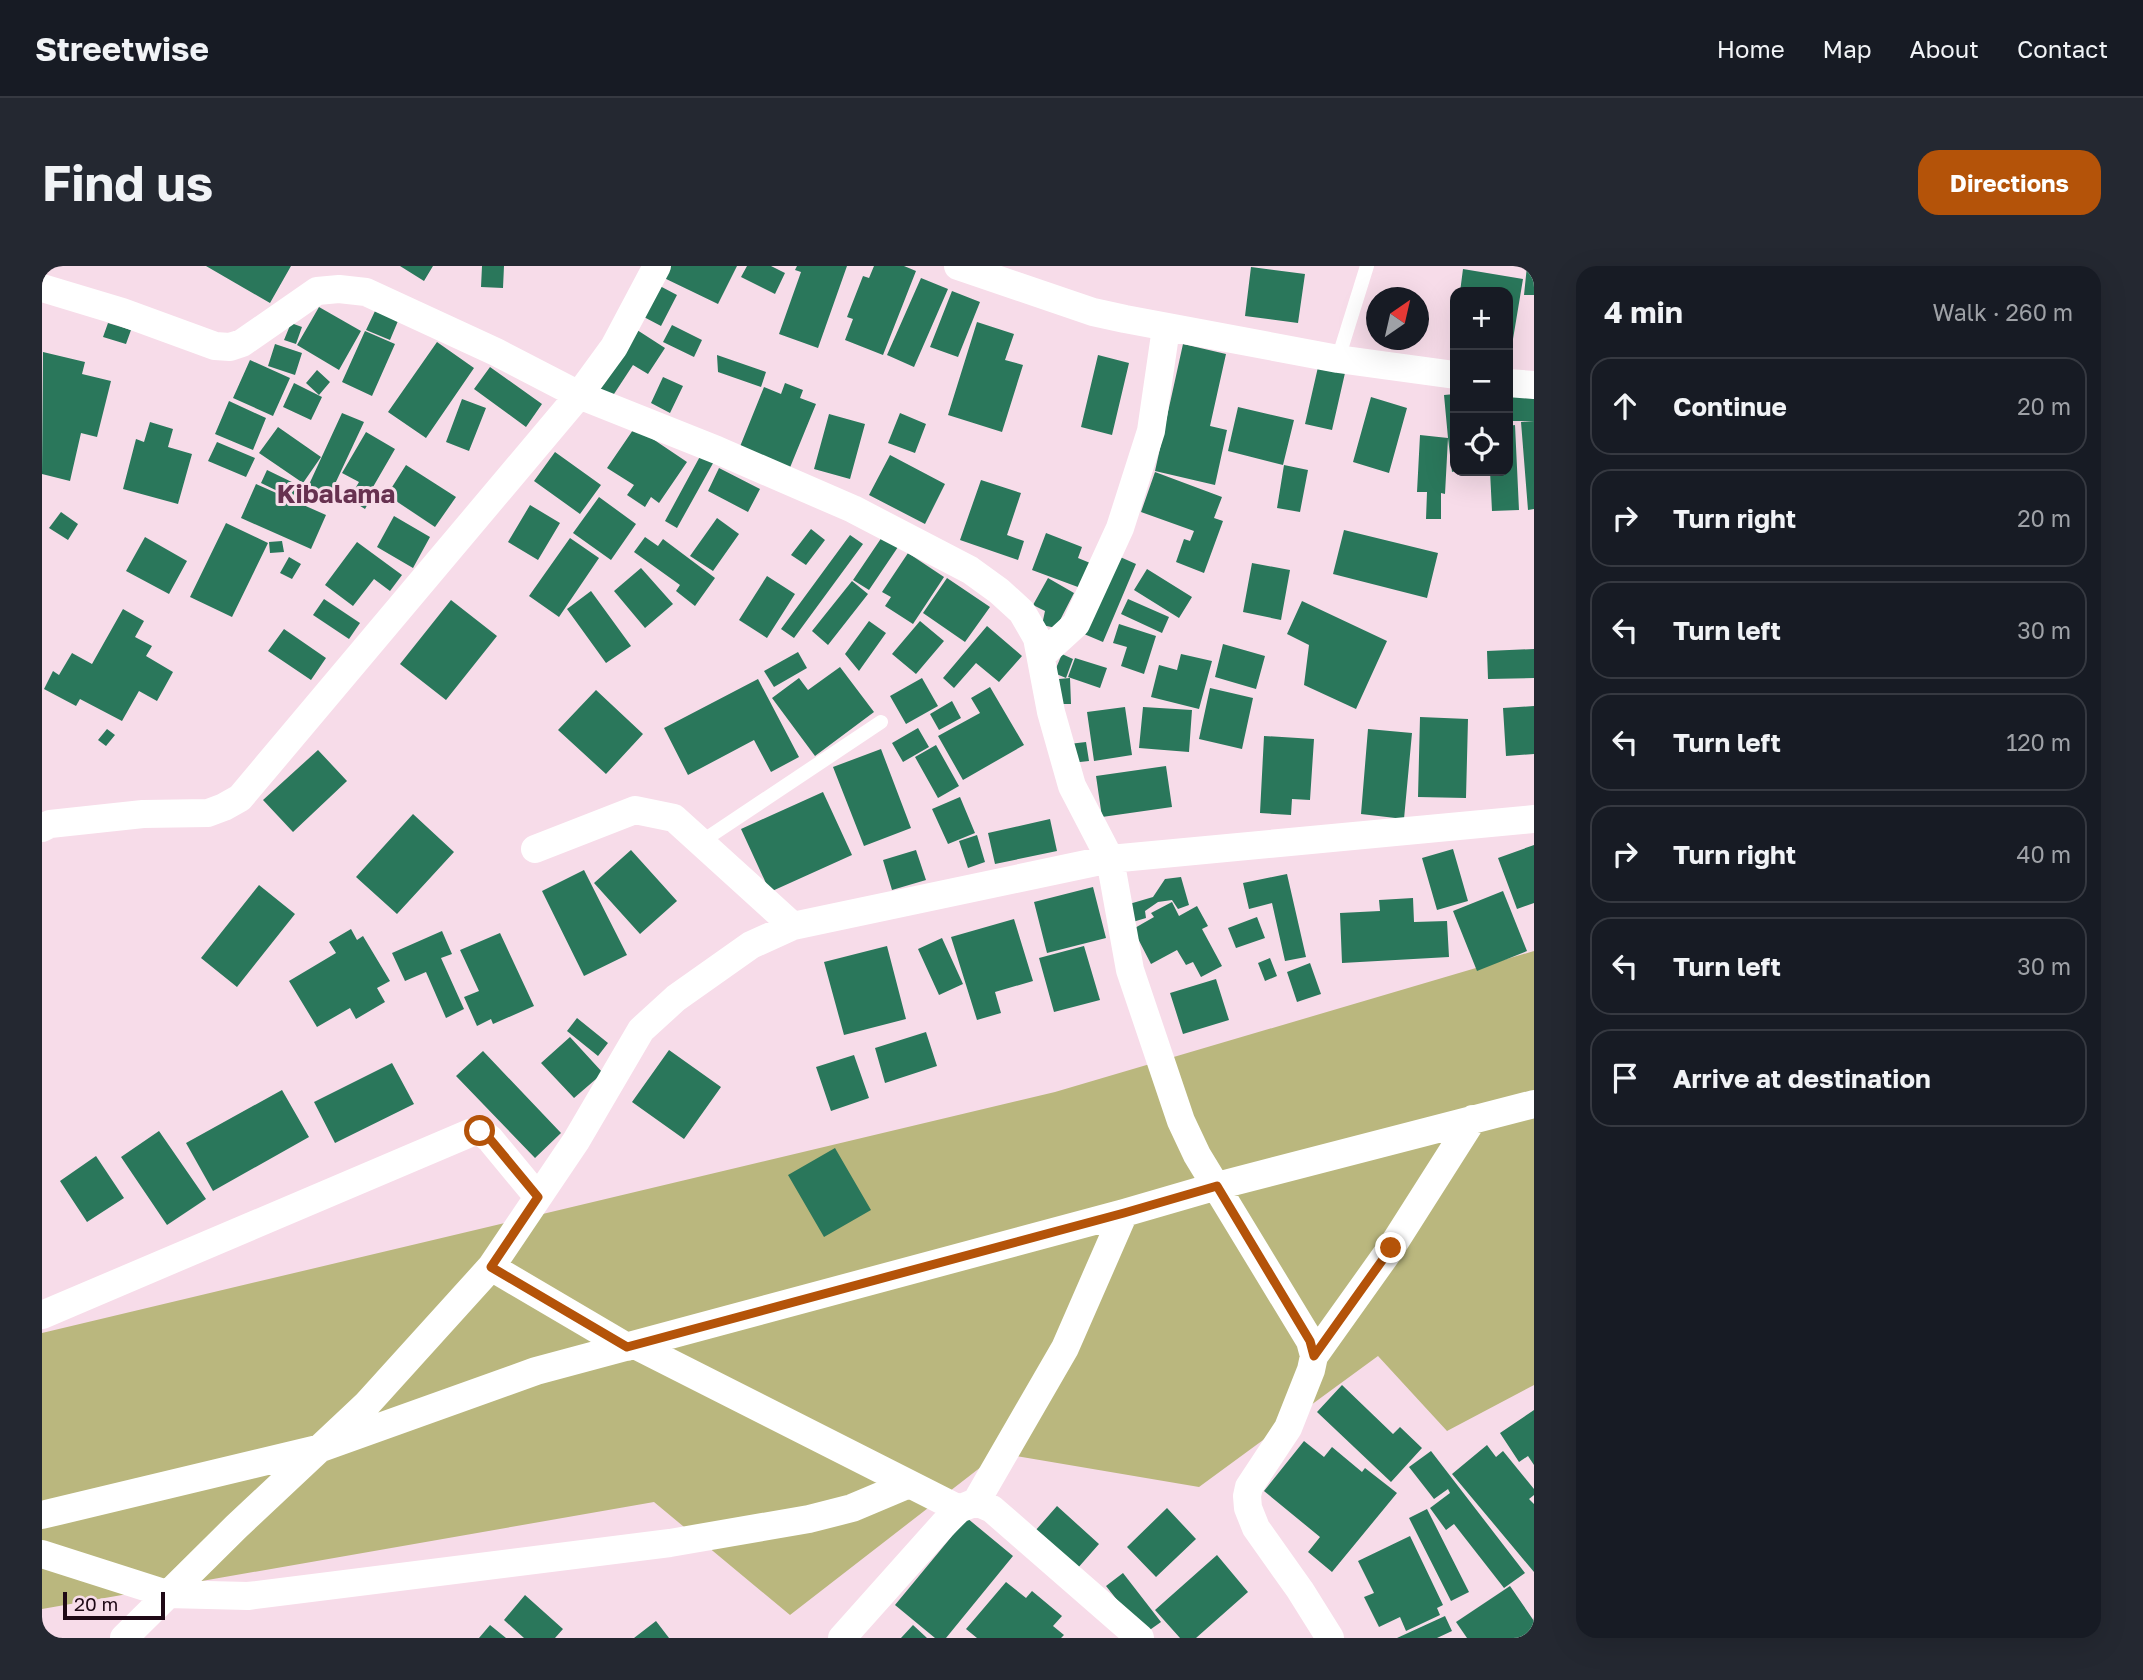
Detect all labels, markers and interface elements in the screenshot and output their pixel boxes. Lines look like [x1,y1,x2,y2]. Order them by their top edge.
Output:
text: Streetwise [35,29,209,68]
text: Home [1717,34,1785,63]
text: Map [1823,34,1872,63]
text: About [1910,34,1979,63]
text: Contact [2017,34,2108,63]
button: Directions [1918,150,2101,215]
text: Find us [42,153,213,212]
north arrow [1366,287,1429,350]
map controls [1450,287,1513,476]
button: + [1450,287,1513,350]
text: 4 min [1604,294,1683,330]
text: Walk · 260 m [1932,298,2073,326]
button: − [1450,350,1513,413]
icon: ahead [1606,387,1644,425]
text: Continue [1673,391,1787,422]
text: 20 m [2017,392,2071,420]
button: locate [1450,413,1513,476]
district label: Kibalama [277,478,395,509]
icon: right [1606,499,1644,537]
text: Turn right [1673,503,1796,534]
text: 20 m [2017,504,2071,532]
icon: left [1606,611,1644,649]
text: Turn left [1673,615,1781,646]
text: 30 m [2017,616,2071,644]
icon: left [1606,723,1644,761]
text: Turn left [1673,727,1781,758]
text: 120 m [2006,728,2071,756]
icon: right [1606,835,1644,873]
text: Turn right [1673,839,1796,870]
text: 40 m [2017,840,2071,868]
icon: left [1606,947,1644,985]
text: Turn left [1673,951,1781,982]
text: 30 m [2017,952,2071,980]
icon: arrive [1606,1059,1644,1097]
text: Arrive at destination [1673,1063,1931,1094]
route start [464,1115,495,1146]
route end [1375,1232,1406,1263]
scale bar [63,1589,164,1621]
text: 20 m [74,1592,118,1615]

